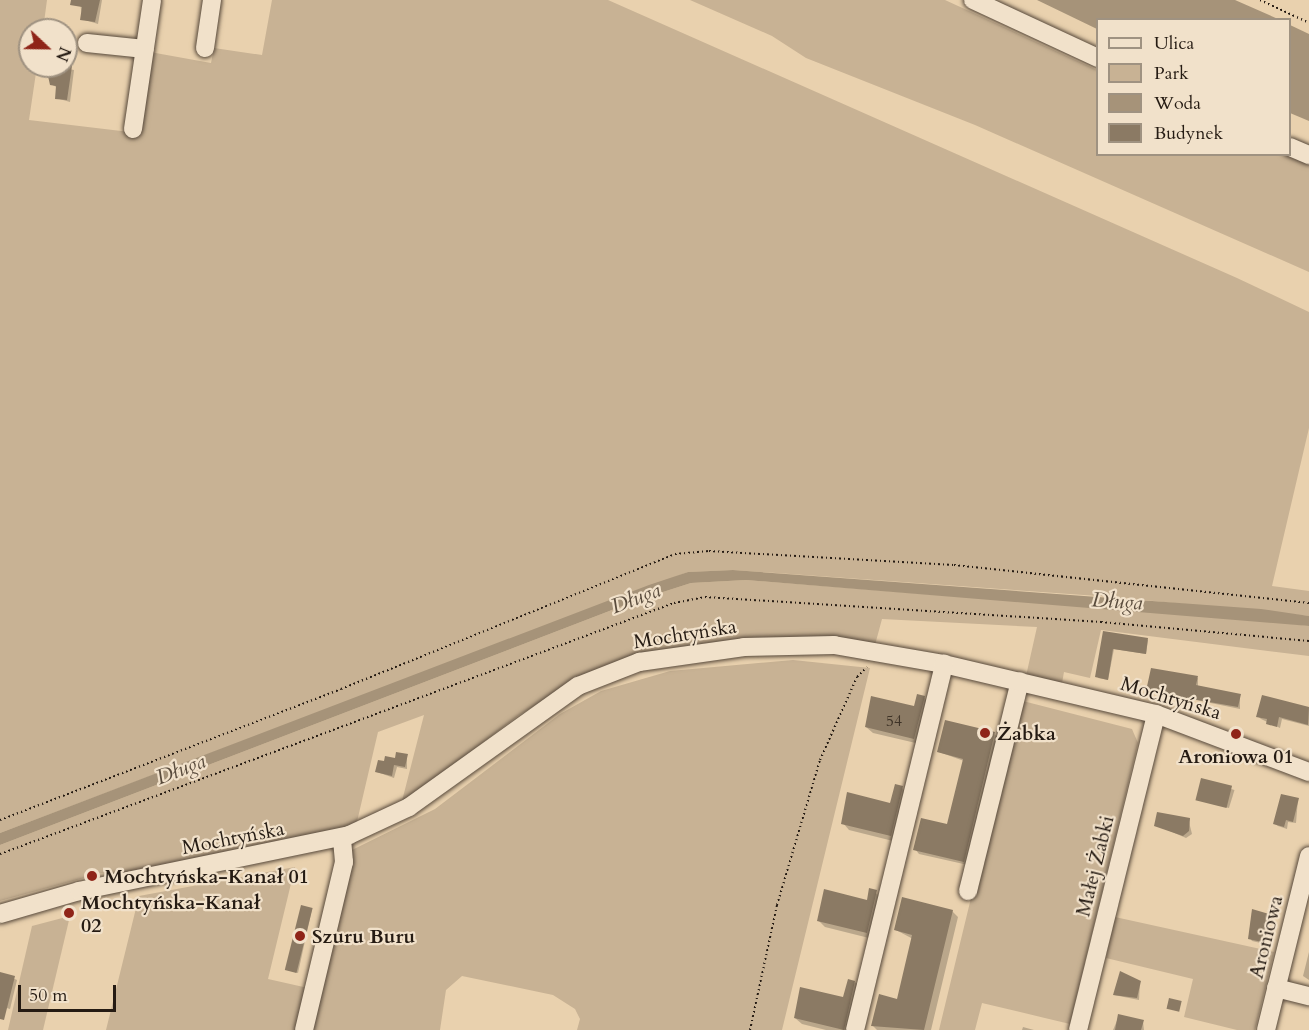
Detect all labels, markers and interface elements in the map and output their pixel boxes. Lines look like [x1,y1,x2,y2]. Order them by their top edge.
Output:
north arrow [18,18,78,78]
legend [1096,18,1291,156]
text: Ulica [1154,31,1194,56]
text: N [50,43,76,65]
text: Park [1154,61,1189,86]
text: Woda [1154,91,1201,116]
text: Budynek [1154,121,1223,146]
water label: Długa [608,578,664,620]
water label: Długa [1091,588,1143,616]
street label: Mochtyńska [632,614,738,654]
street label: Mochtyńska [1118,671,1224,725]
house number: 54 [886,711,902,731]
place label: Żabka [997,721,1056,745]
marker: Żabka [978,726,992,740]
marker: Aroniowa 01 [1229,727,1243,741]
place label: Aroniowa 01 [1178,744,1294,768]
water label: Długa [153,749,209,791]
street label: Małej Żabki [1071,813,1119,919]
street label: Mochtyńska [180,816,286,860]
place label: Mochtyńska-Kanał 01 [104,864,309,888]
marker: Mochtyńska-Kanał 01 [85,869,99,883]
place label: Mochtyńska-Kanał 02 [81,890,260,937]
street label: Aroniowa [1244,893,1288,981]
marker: Mochtyńska-Kanał 02 [62,906,76,920]
place label: Szuru Buru [312,924,415,948]
marker: Szuru Buru [293,929,307,943]
scale bar [21,973,118,1011]
text: 50 m [29,983,68,1008]

